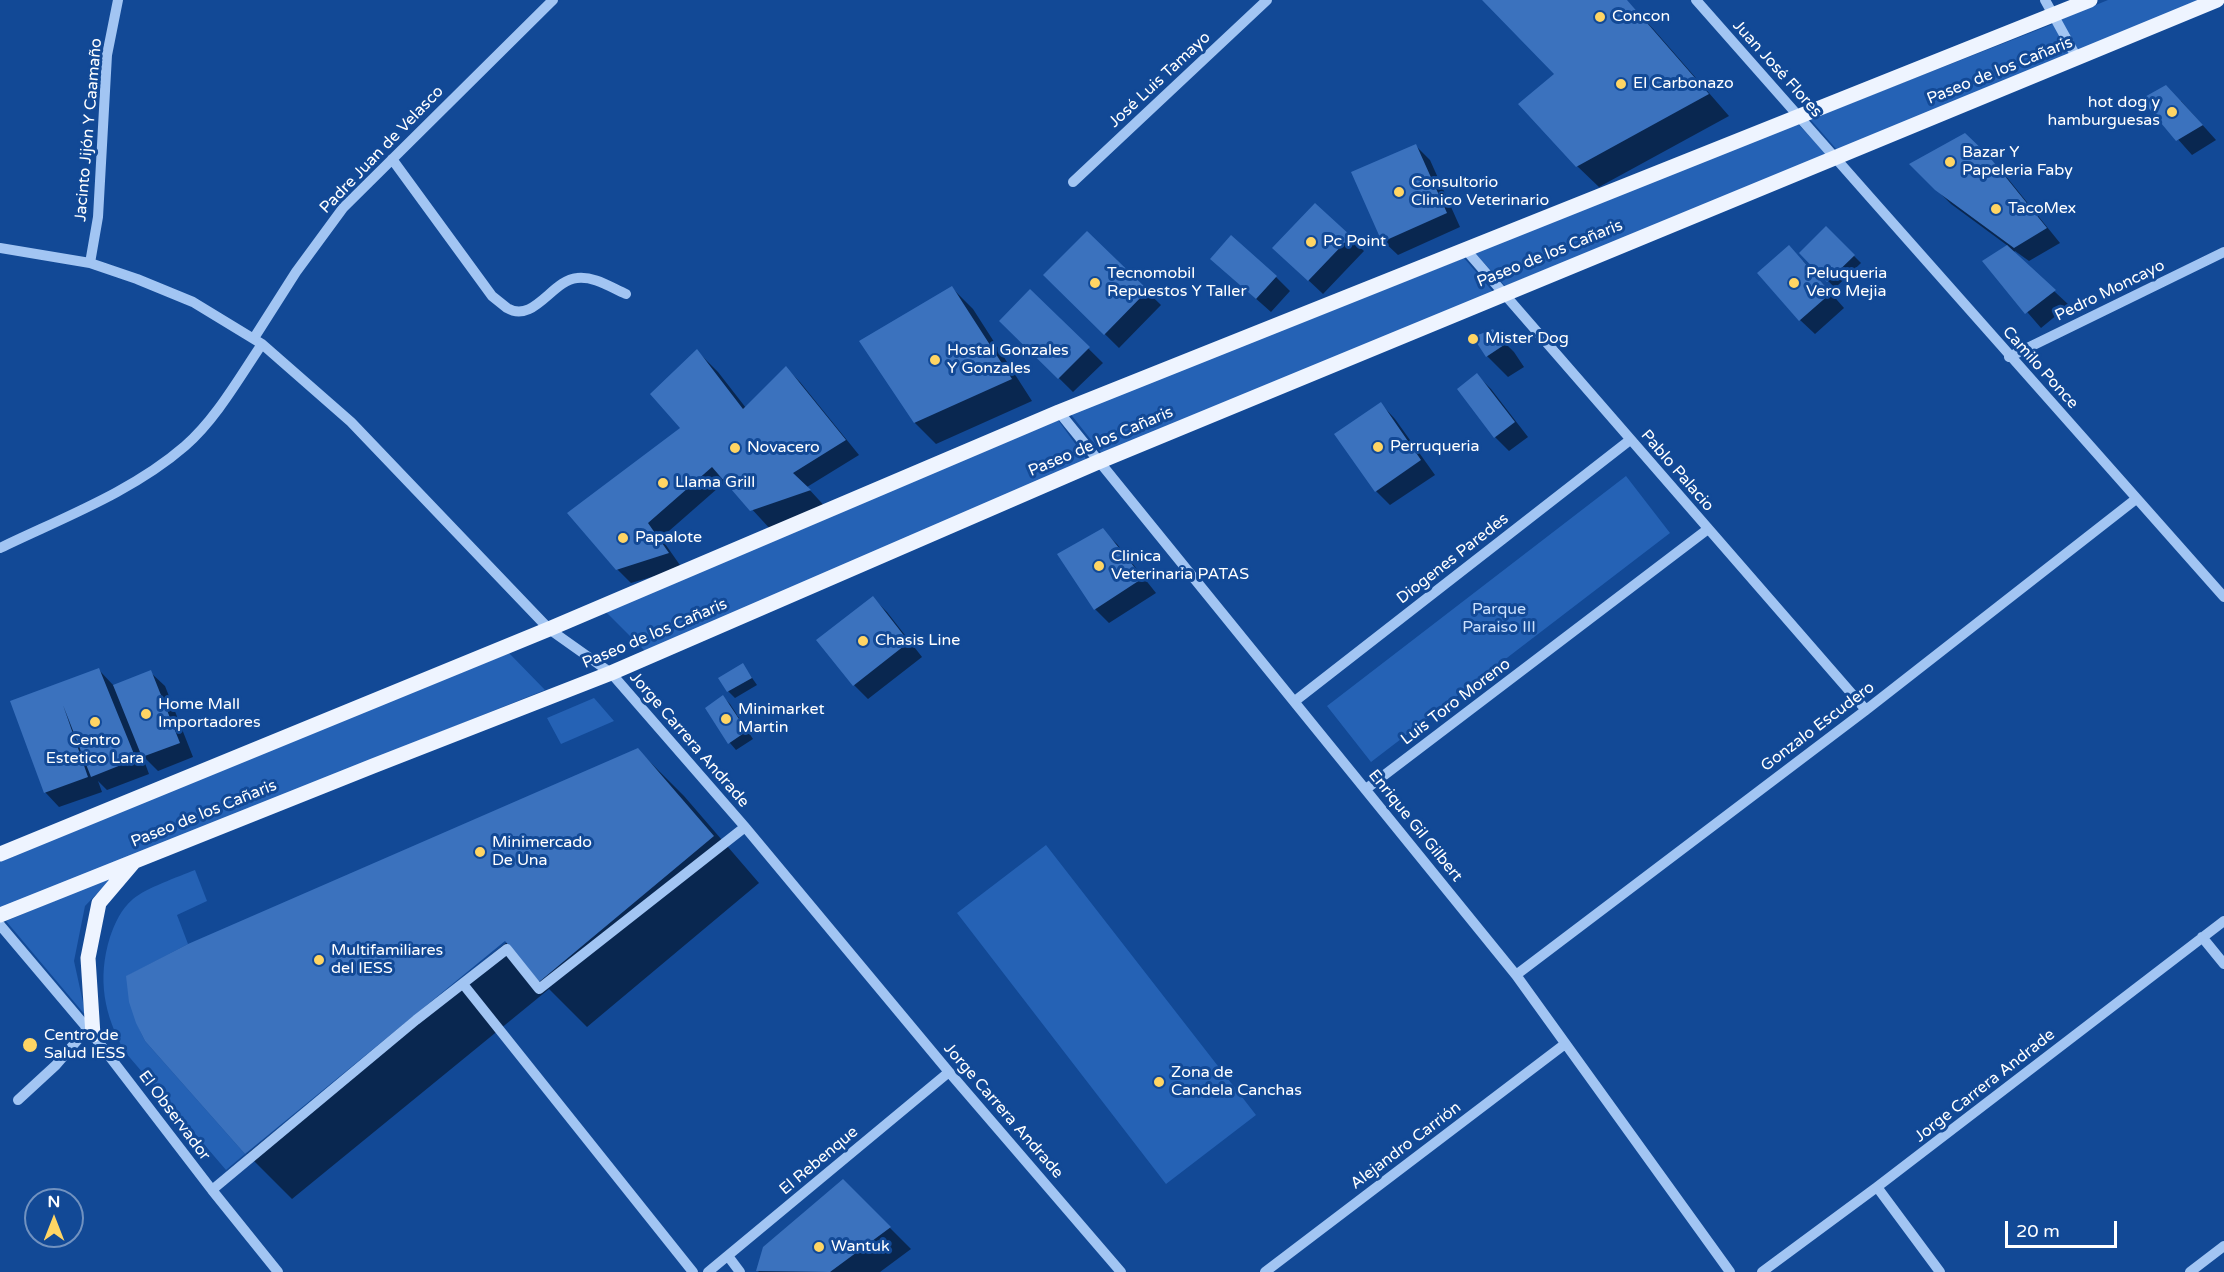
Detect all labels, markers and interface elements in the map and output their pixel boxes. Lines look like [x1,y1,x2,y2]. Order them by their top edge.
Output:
place label: Concon [1612,7,1670,27]
marker: Concon [1593,10,1607,24]
street label: Juan José Flores [1728,16,1826,122]
street label: José Luis Tamayo [1105,28,1215,132]
street label: Paseo de los Cañaris [1924,33,2076,109]
street label: Jacinto Jijón Y Caamaño [71,37,107,223]
place label: El Carbonazo [1633,74,1734,94]
marker: El Carbonazo [1614,77,1628,91]
street label: Padre Juan de Velasco [316,82,448,218]
place label: hot dog y hamburguesas [2048,93,2160,131]
marker: hot dog y hamburguesas [2165,105,2179,119]
place label: Bazar Y Papeleria Faby [1962,143,2073,181]
marker: Bazar Y Papeleria Faby [1943,155,1957,169]
place label: Consultorio Clinico Veterinario [1411,173,1549,211]
marker: Consultorio Clinico Veterinario [1392,185,1406,199]
place label: TacoMex [2008,199,2076,219]
marker: TacoMex [1989,202,2003,216]
street label: Paseo de los Cañaris [1474,216,1626,292]
place label: Pc Point [1323,232,1386,252]
marker: Pc Point [1304,235,1318,249]
street label: Pedro Moncayo [2052,256,2168,326]
place label: Tecnomobil Repuestos Y Taller [1107,264,1247,302]
place label: Peluqueria Vero Mejia [1806,264,1887,302]
marker: Tecnomobil Repuestos Y Taller [1088,276,1102,290]
marker: Peluqueria Vero Mejia [1787,276,1801,290]
street label: Camilo Ponce [1998,323,2082,413]
place label: Mister Dog [1485,329,1569,349]
marker: Mister Dog [1466,332,1480,346]
place label: Hostal Gonzales Y Gonzales [947,341,1069,379]
marker: Hostal Gonzales Y Gonzales [928,353,942,367]
street label: Paseo de los Cañaris [1026,403,1176,481]
street label: Pablo Palacio [1636,426,1718,516]
place label: Perruqueria [1390,437,1480,457]
place label: Novacero [747,438,820,458]
marker: Perruqueria [1371,440,1385,454]
marker: Novacero [728,441,742,455]
place label: Llama Grill [675,473,755,493]
marker: Llama Grill [656,476,670,490]
street label: Diogenes Paredes [1393,509,1513,609]
place label: Papalote [635,528,702,548]
marker: Papalote [616,531,630,545]
place label: Clinica Veterinaria PATAS [1111,547,1249,585]
marker: Clinica Veterinaria PATAS [1092,559,1106,573]
street label: Paseo de los Cañaris [580,595,730,673]
park label: Parque Paraiso III [1462,600,1536,638]
place label: Chasis Line [875,631,960,651]
marker: Chasis Line [856,634,870,648]
street label: Luis Toro Moreno [1397,654,1515,750]
street label: Jorge Carrera Andrade [625,668,753,812]
street label: Gonzalo Escudero [1757,678,1879,776]
place label: Home Mall Importadores [158,695,261,733]
place label: Minimarket Martin [738,700,825,738]
marker: Home Mall Importadores [139,707,153,721]
marker: Minimarket Martin [719,712,733,726]
marker: Centro Estetico Lara [88,715,102,729]
place label: Centro Estetico Lara [46,731,144,769]
street label: Enrique Gil Gilbert [1364,766,1466,886]
street label: Paseo de los Cañaris [128,776,280,852]
place label: Minimercado De Una [492,833,592,871]
marker: Minimercado De Una [473,845,487,859]
place label: Multifamiliares del IESS [331,941,443,979]
marker: Multifamiliares del IESS [312,953,326,967]
street label: Jorge Carrera Andrade [1911,1025,2059,1147]
place label: Centro de Salud IESS [44,1026,125,1064]
marker: Centro de Salud IESS [21,1036,39,1054]
street label: Jorge Carrera Andrade [939,1039,1067,1183]
place label: Zona de Candela Canchas [1171,1063,1302,1101]
street label: El Observador [134,1067,214,1165]
marker: Zona de Candela Canchas [1152,1075,1166,1089]
street label: Alejandro Carrión [1347,1098,1465,1194]
street label: El Rebenque [776,1123,862,1199]
north arrow [24,1188,84,1248]
text: N [48,1192,60,1212]
scale bar [2008,1209,2120,1247]
text: 20 m [2016,1220,2060,1242]
place label: Wantuk [831,1237,890,1257]
marker: Wantuk [812,1240,826,1254]

